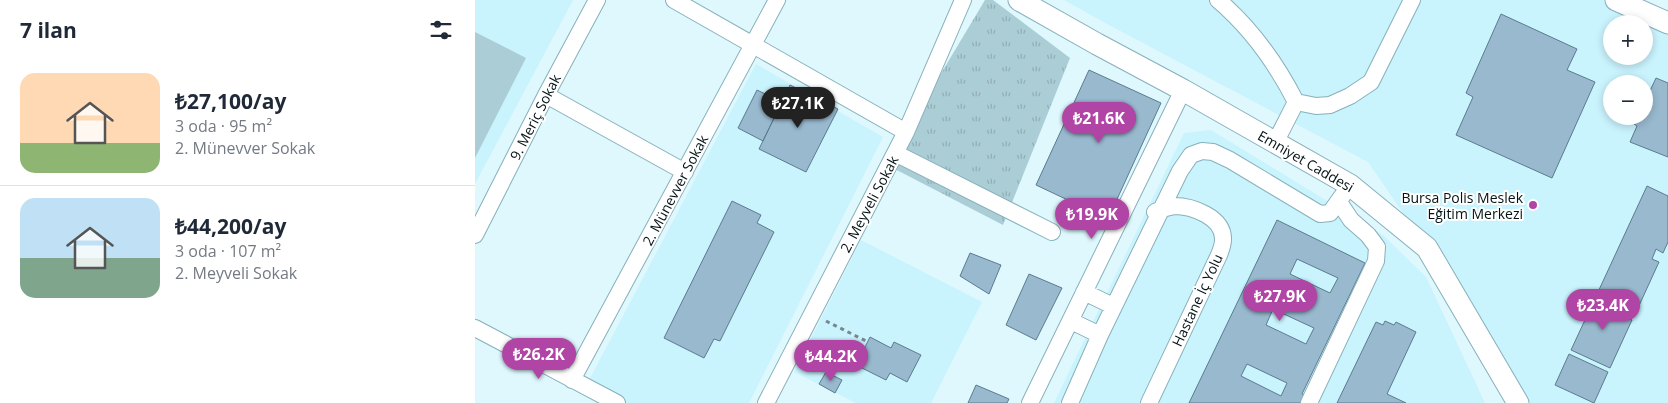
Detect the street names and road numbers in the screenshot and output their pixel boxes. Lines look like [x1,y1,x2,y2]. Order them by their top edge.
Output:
street label: 9. Meriç Sokak [505,70,565,163]
street label: Emniyet Caddesi [1254,126,1358,196]
street label: 2. Münevver Sokak [638,131,712,249]
street label: 2. Meyveli Sokak [836,152,903,256]
street label: Hastane İç Yolu [1167,251,1227,349]

